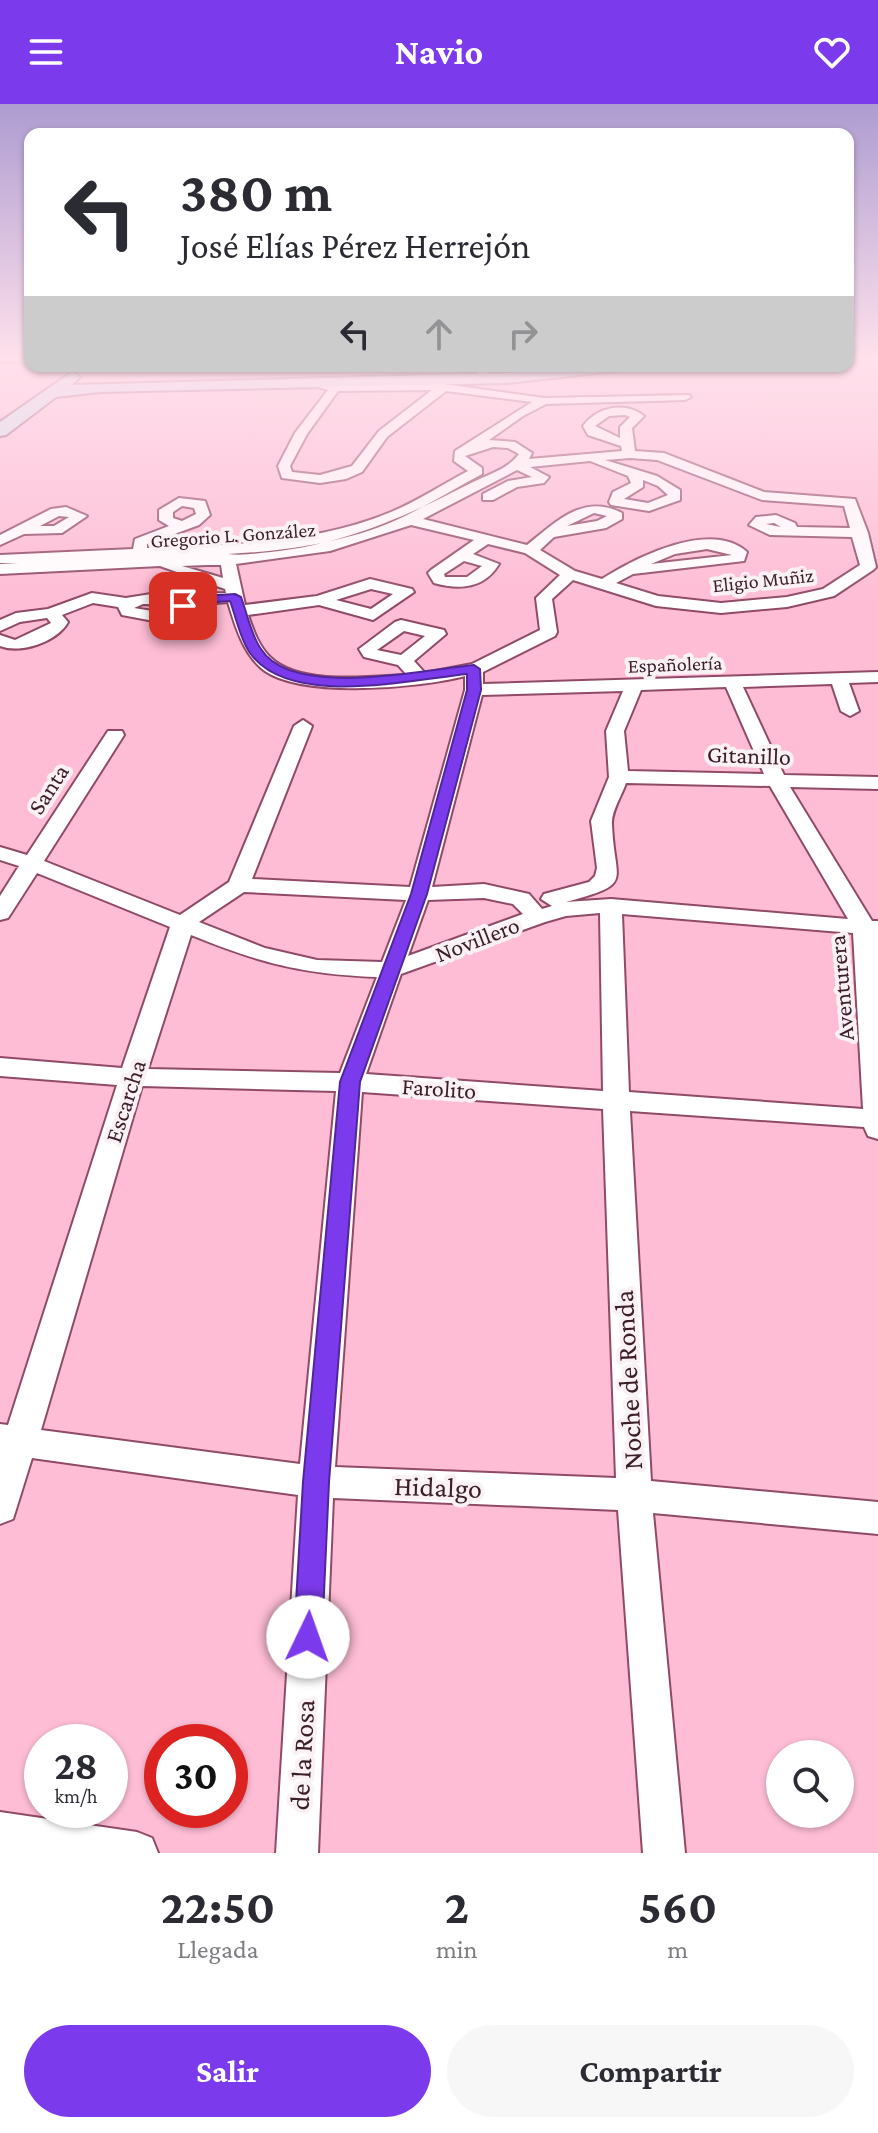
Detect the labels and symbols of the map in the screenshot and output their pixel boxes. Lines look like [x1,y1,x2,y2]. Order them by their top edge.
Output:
street label: Gregorio L. González [150,518,316,553]
street label: Eligio Muñiz [711,564,815,597]
pin [149,572,217,640]
street label: Españolería [627,651,723,678]
street label: Gitanillo [707,740,791,770]
street label: Santa [22,759,74,819]
street label: Novillero [431,911,523,967]
street label: Aventurera [823,934,859,1042]
street label: Escarcha [99,1056,151,1146]
street label: Farolito [401,1072,477,1104]
street label: Noche de Ronda [608,1289,648,1471]
street label: Hidalgo [393,1470,483,1504]
position arrow [266,1595,350,1679]
street label: de la Rosa [284,1699,320,1811]
speed limit sign: 30 [144,1724,248,1828]

